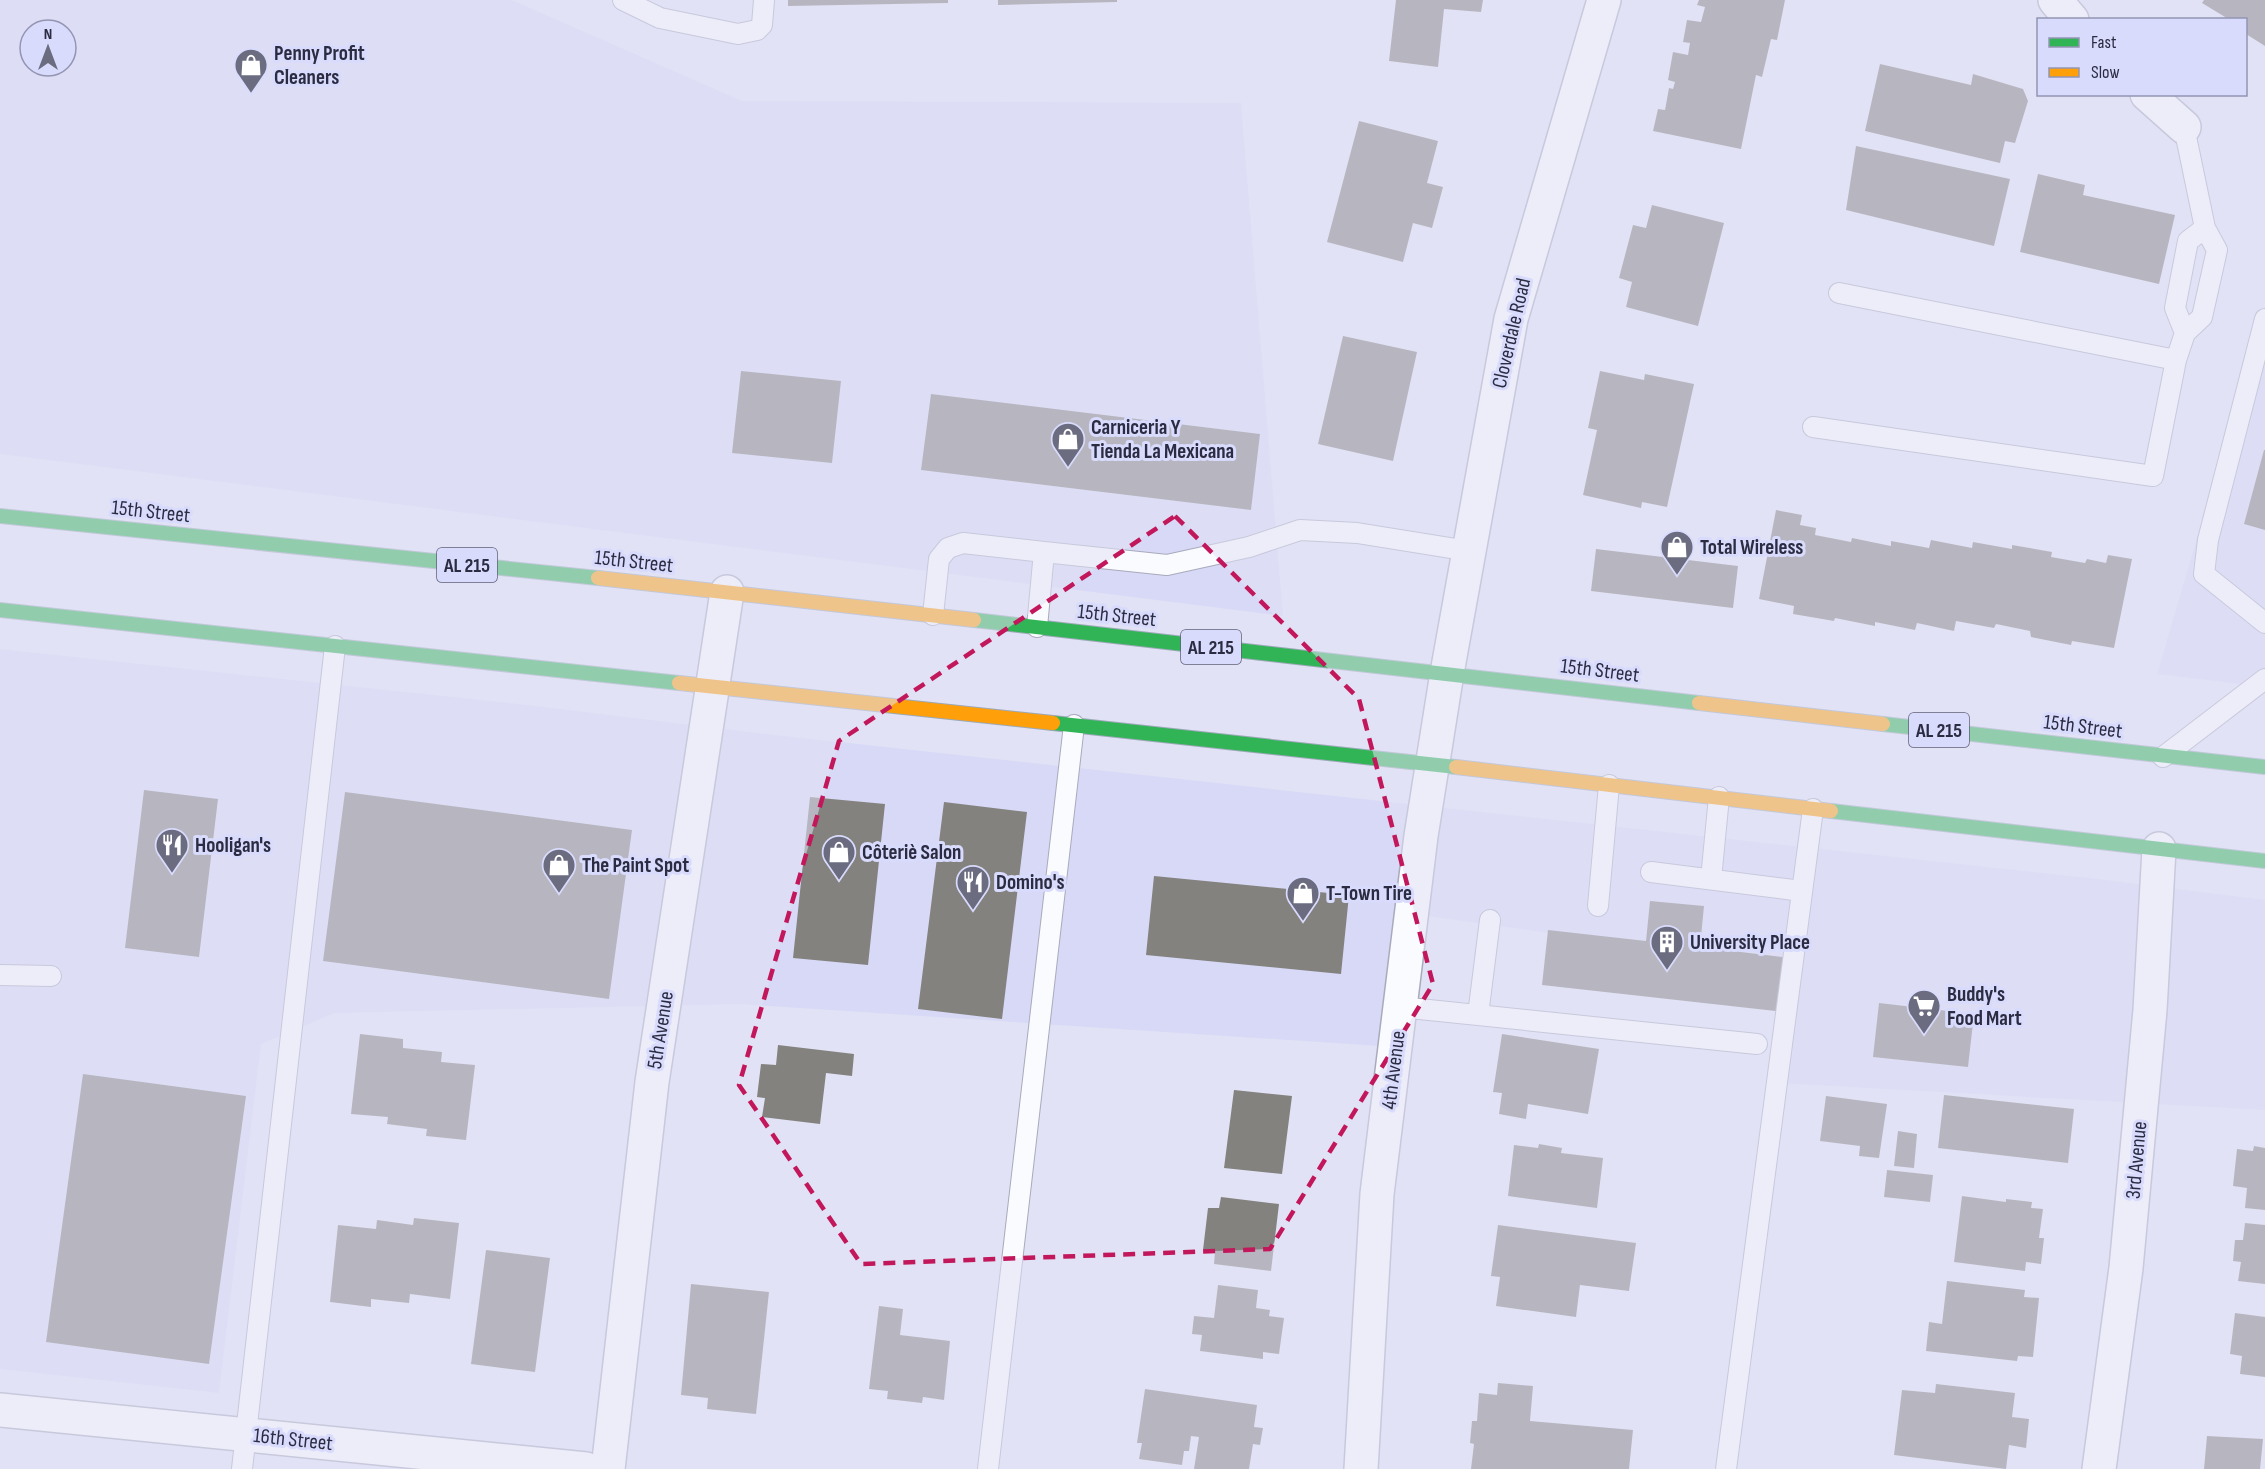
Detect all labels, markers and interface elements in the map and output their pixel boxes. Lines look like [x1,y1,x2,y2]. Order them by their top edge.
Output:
north arrow [18,18,78,78]
legend [2037,18,2247,96]
text: N [44,25,52,44]
text: Fast [2091,32,2117,53]
place label: Penny Profit Cleaners [274,41,365,90]
shop icon: Penny Profit Cleaners [233,47,269,94]
text: Slow [2091,62,2120,83]
street label: Cloverdale Road [1487,276,1536,391]
place label: Carniceria Y Tienda La Mexicana [1091,415,1234,464]
shop icon: Carniceria Y Tienda La Mexicana [1050,421,1086,468]
street label: 15th Street [110,495,191,528]
shop icon: Total Wireless [1659,529,1695,576]
place label: Total Wireless [1700,535,1803,560]
street label: 15th Street [593,545,674,578]
road number: AL 215 [437,548,497,582]
street label: 15th Street [1076,599,1157,632]
road number: AL 215 [1181,630,1241,664]
street label: 15th Street [1559,653,1641,688]
street label: 15th Street [2042,709,2124,744]
road number: AL 215 [1909,713,1969,747]
restaurant icon: Hooligan's [154,827,190,874]
place label: Hooligan's [195,833,271,858]
shop icon: Côteriè Salon [821,834,857,881]
place label: Côteriè Salon [862,840,961,865]
shop icon: The Paint Spot [541,847,577,894]
place label: The Paint Spot [582,853,689,878]
restaurant icon: Domino's [955,864,991,911]
place label: Domino's [996,870,1065,895]
shop icon: T-Town Tire [1285,875,1321,922]
place label: T-Town Tire [1326,881,1412,906]
building icon: University Place [1649,924,1685,971]
place label: University Place [1690,930,1810,955]
place label: Buddy's Food Mart [1947,982,2022,1031]
supermarket icon: Buddy's Food Mart [1906,988,1942,1035]
street label: 5th Avenue [642,989,679,1071]
street label: 4th Avenue [1376,1029,1411,1111]
street label: 3rd Avenue [2121,1120,2152,1200]
street label: 16th Street [252,1423,334,1456]

